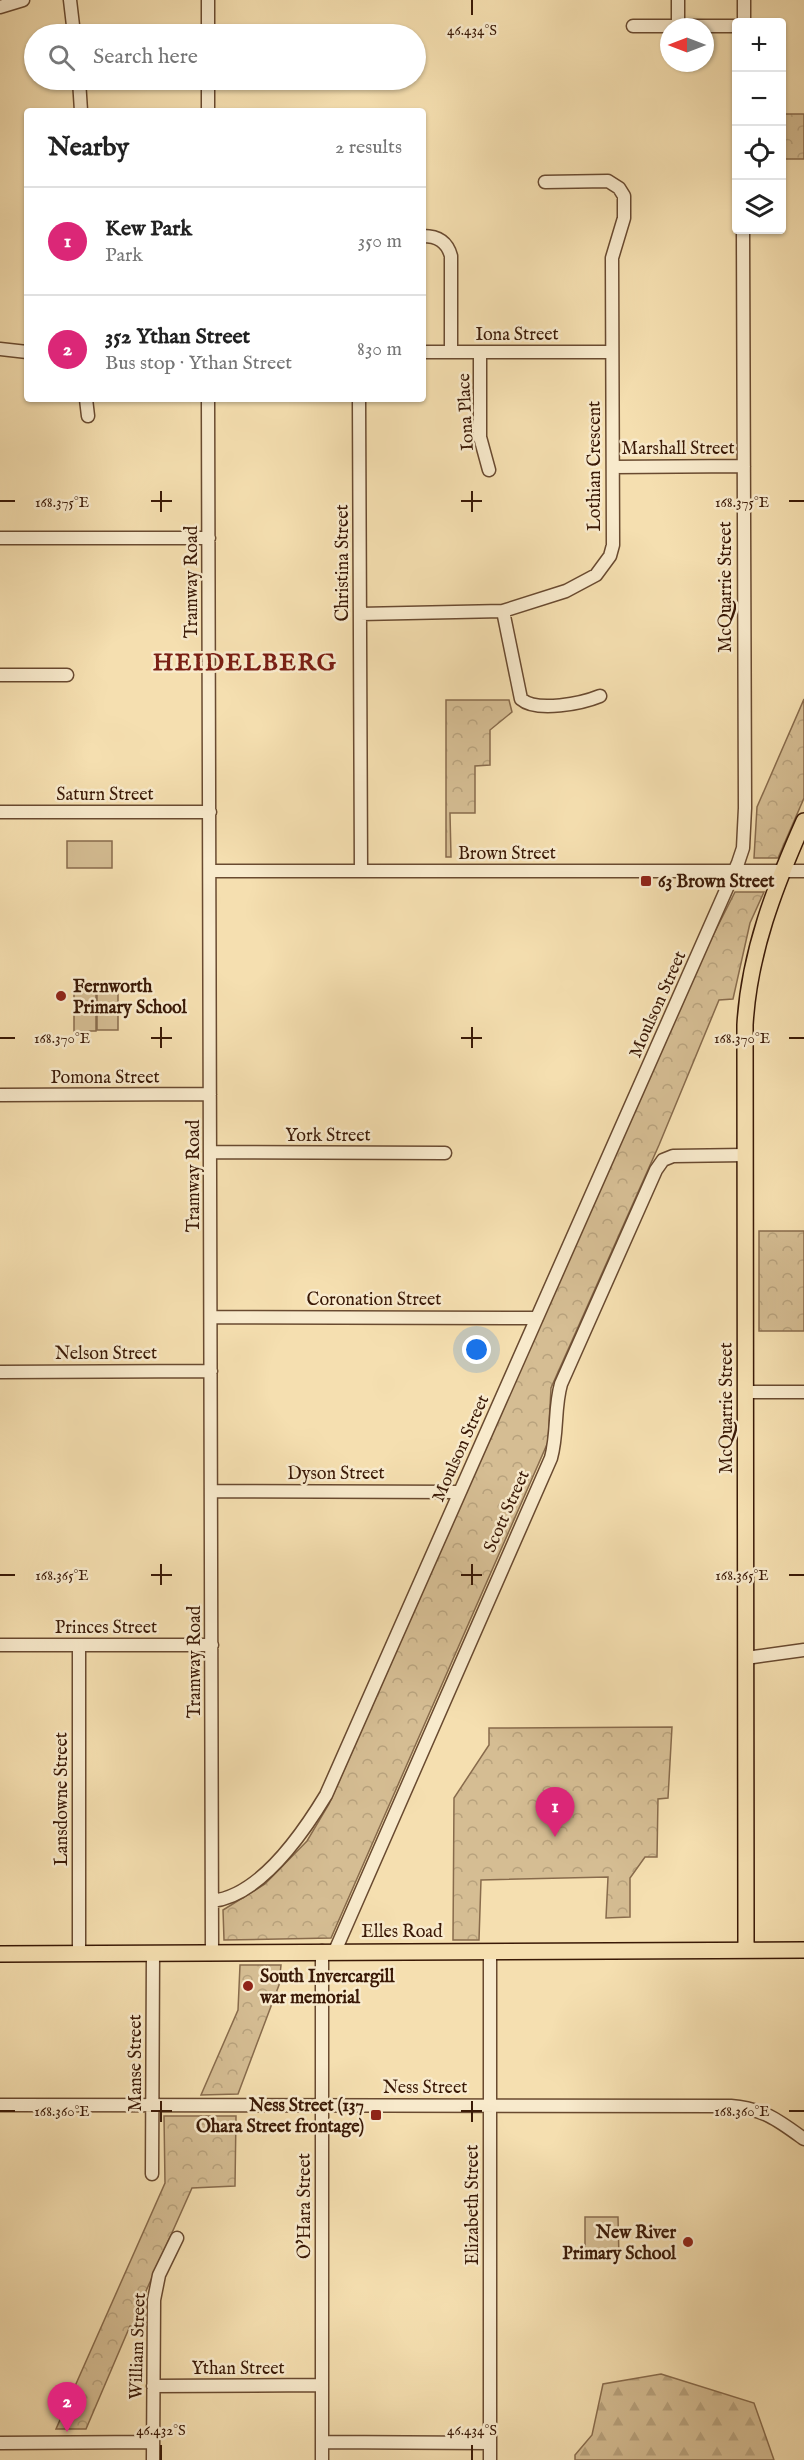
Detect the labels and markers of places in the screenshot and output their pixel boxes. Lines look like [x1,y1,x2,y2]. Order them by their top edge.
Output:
place label: 63 Brown Street [658,871,775,894]
marker: 63 Brown Street [639,874,653,888]
place label: Fernworth Primary School [73,976,188,1020]
marker: Fernworth Primary School [54,989,68,1003]
pin: 1 [536,1788,574,1837]
place label: South Invercargill war memorial [259,1966,395,2010]
marker: South Invercargill war memorial [241,1979,255,1993]
place label: Ness Street (137 Ohara Street frontage) [196,2095,364,2139]
marker: Ness Street (137 Ohara Street frontage) [369,2108,383,2122]
place label: New River Primary School [562,2222,677,2266]
marker: New River Primary School [681,2235,695,2249]
pin: 2 [48,2382,86,2432]

